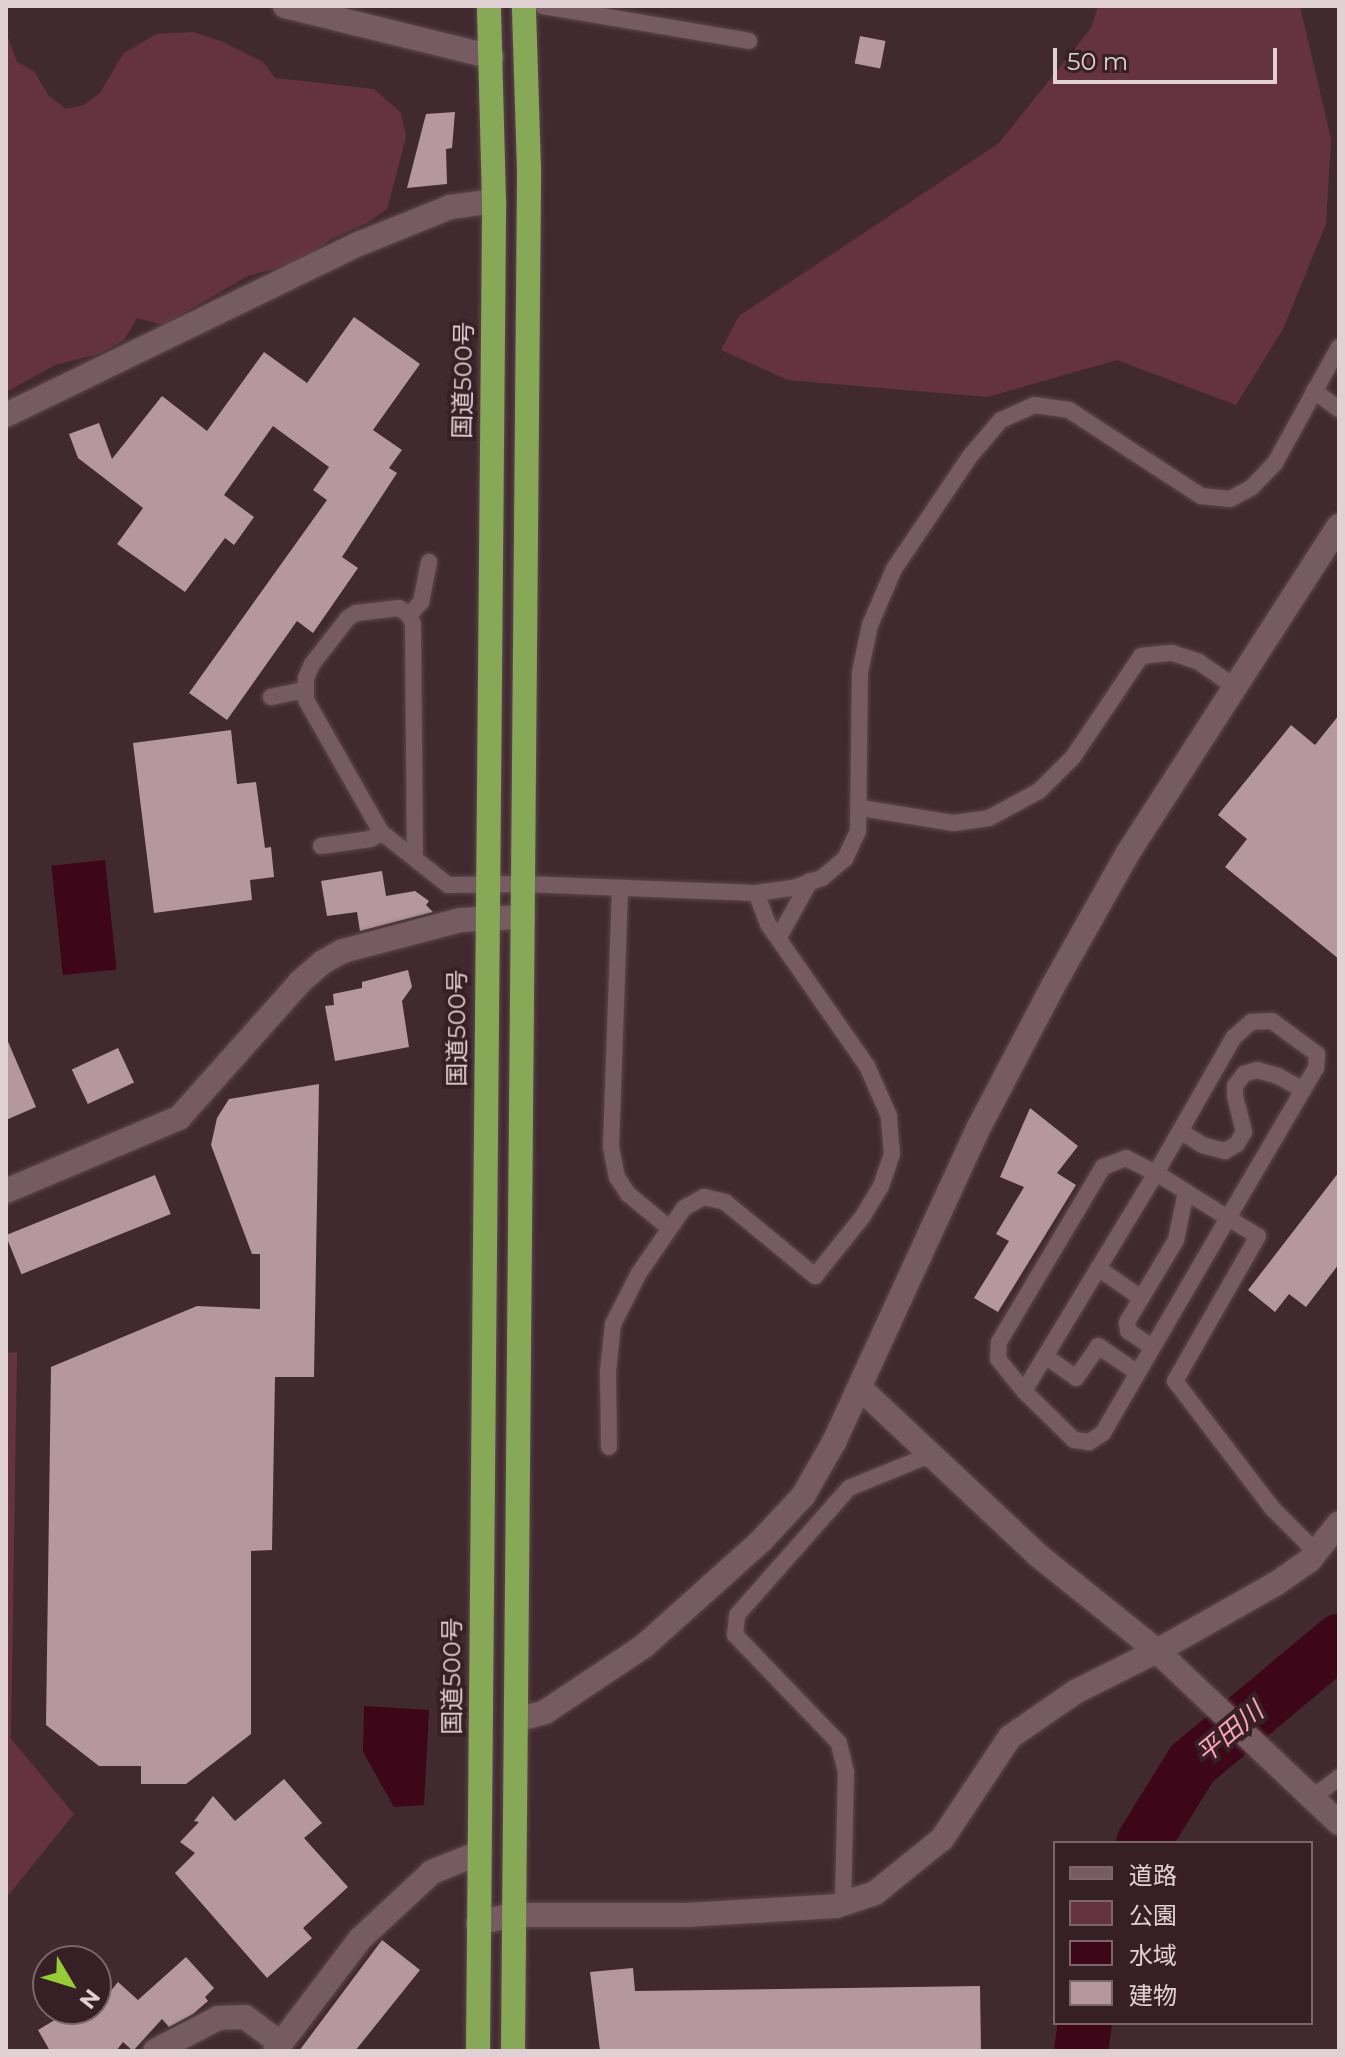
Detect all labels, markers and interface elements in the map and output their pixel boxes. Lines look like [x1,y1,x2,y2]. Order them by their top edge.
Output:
scale bar [1057,32,1281,82]
text: 50 m [1067,47,1128,76]
street label: 国道500号 [448,321,478,439]
street label: 国道500号 [443,969,471,1087]
street label: 国道500号 [438,1617,466,1735]
water label: 平田川 [1190,1696,1270,1770]
legend [1053,1841,1313,2025]
text: 道路 [1129,1861,1177,1890]
text: 公園 [1129,1901,1177,1930]
text: 水域 [1129,1941,1177,1970]
north arrow [32,1945,112,2025]
text: 建物 [1129,1981,1177,2010]
text: N [74,1984,106,2014]

